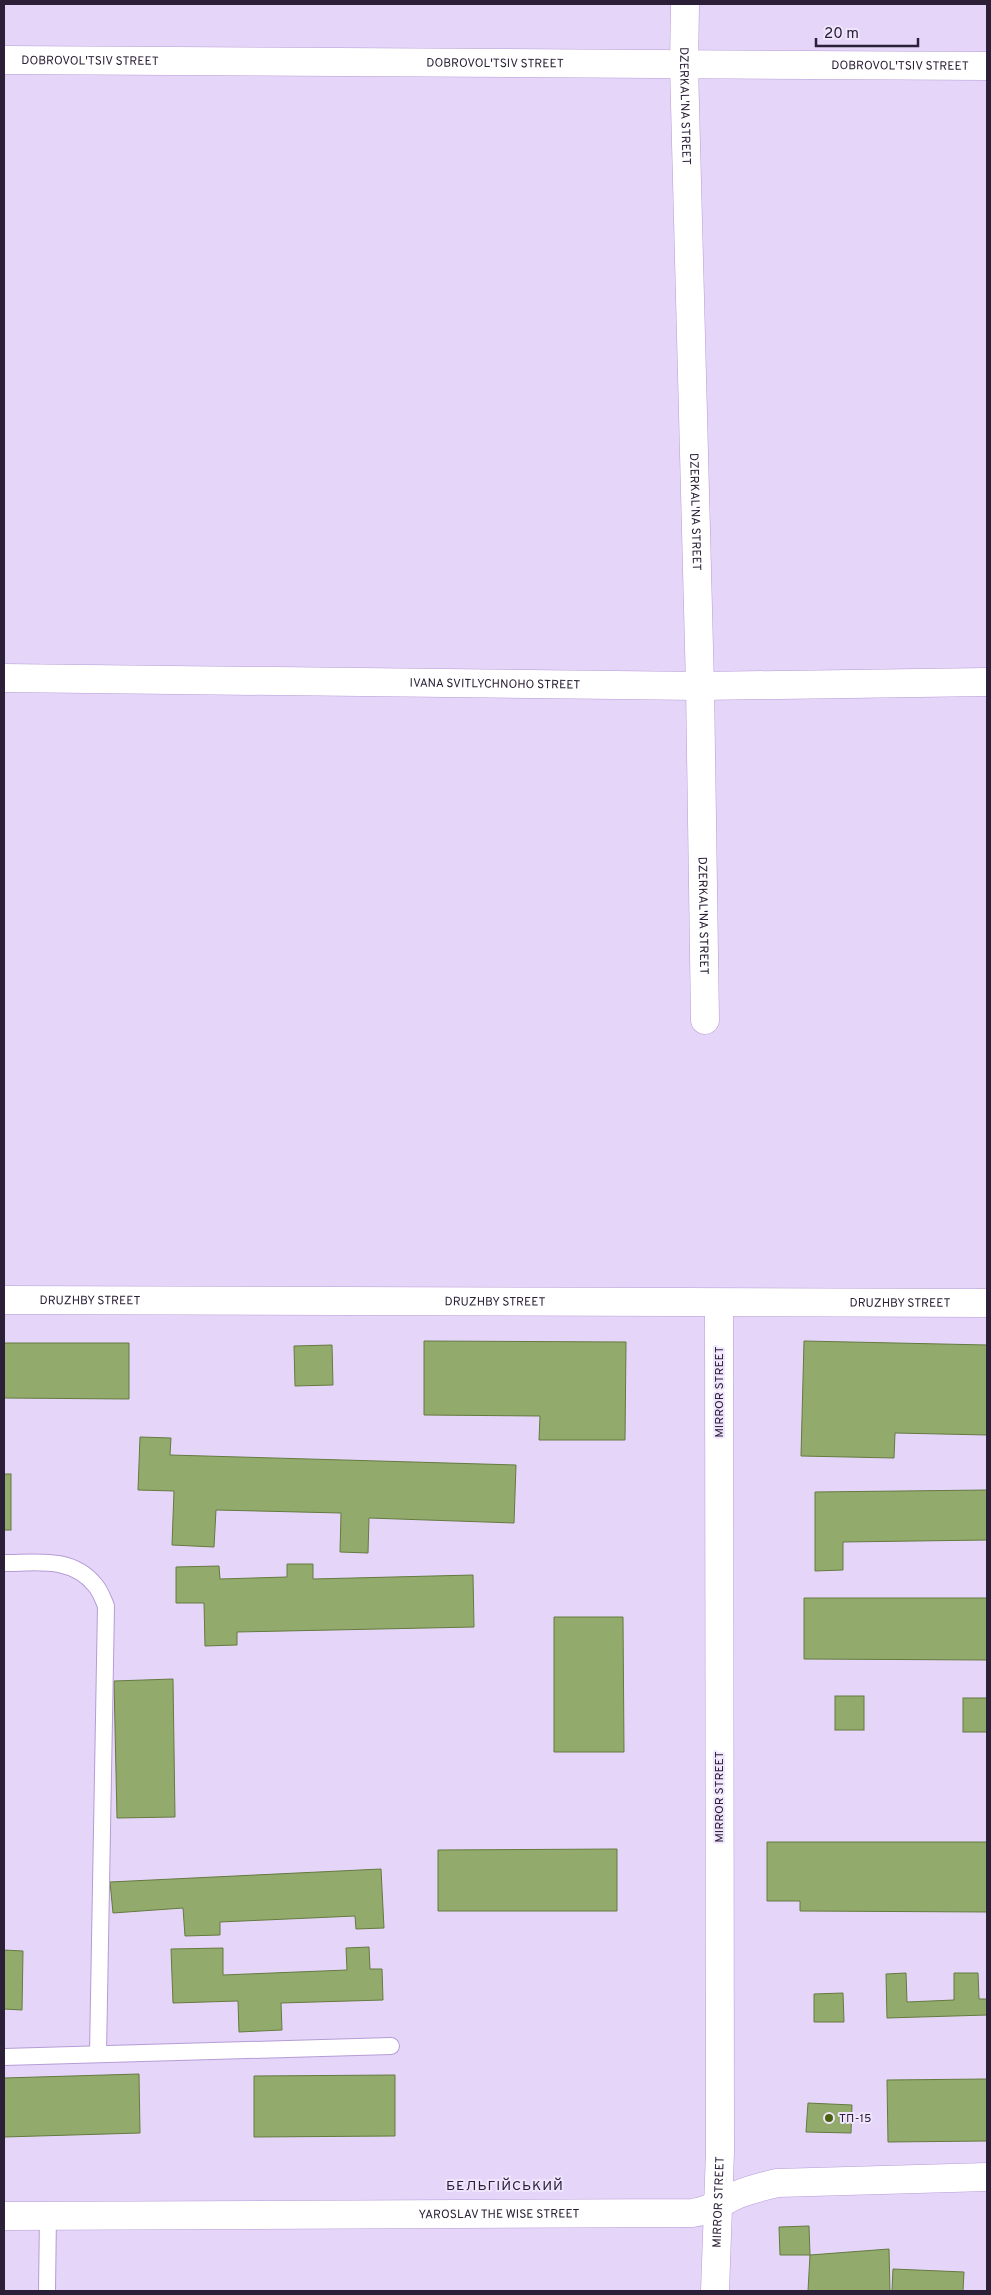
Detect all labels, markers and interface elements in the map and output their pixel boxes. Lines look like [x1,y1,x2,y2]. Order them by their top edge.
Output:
scale bar [816,15,918,47]
text: 20 m [824,25,859,44]
street label: DZERKAL'NA STREET [675,47,694,165]
street label: DOBROVOL'TSIV STREET [21,53,159,70]
street label: DOBROVOL'TSIV STREET [426,56,564,72]
street label: DOBROVOL'TSIV STREET [831,58,969,75]
street label: DZERKAL'NA STREET [685,453,704,571]
street label: IVANA SVITLYCHNOHO STREET [409,676,580,694]
street label: DZERKAL'NA STREET [694,857,711,975]
street label: DRUZHBY STREET [40,1293,140,1309]
street label: DRUZHBY STREET [445,1294,545,1311]
street label: DRUZHBY STREET [850,1296,950,1312]
street label: MIRROR STREET [712,1346,728,1438]
street label: MIRROR STREET [712,1751,728,1843]
place label: ТП-15 [839,2111,872,2127]
marker: ТП-15 [823,2112,835,2124]
street label: MIRROR STREET [710,2156,729,2248]
district label: БЕЛЬГІЙСЬКИЙ [446,2177,564,2195]
street label: YAROSLAV THE WISE STREET [418,2206,580,2223]

